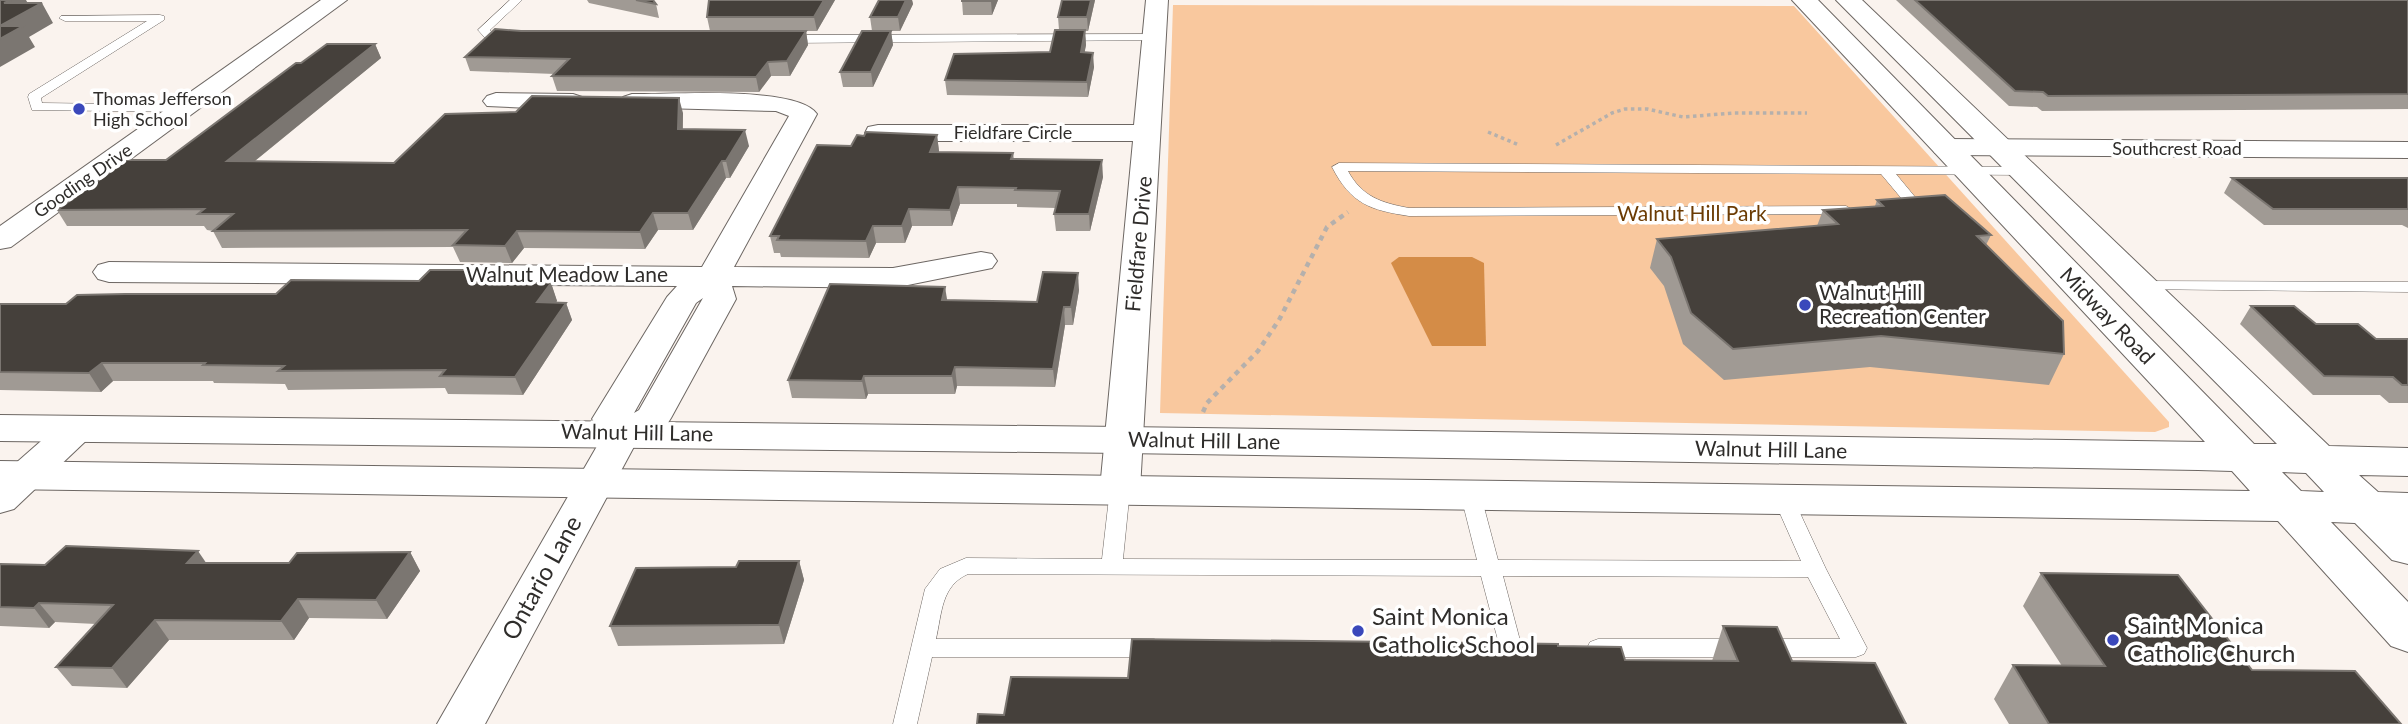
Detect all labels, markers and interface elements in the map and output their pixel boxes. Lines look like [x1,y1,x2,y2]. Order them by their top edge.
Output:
place label: Thomas Jefferson High School [93,87,232,130]
marker: Thomas Jefferson High School [71,101,87,117]
street label: Fieldfare Circle [954,121,1072,143]
street label: Southcrest Road [2112,137,2242,159]
street label: Gooding Drive [29,138,136,222]
street label: Fieldfare Drive [1119,175,1156,313]
park label: Walnut Hill Park [1617,200,1767,225]
street label: Walnut Meadow Lane [466,261,668,286]
street label: Midway Road [2056,261,2160,369]
place label: Walnut Hill Recreation Center [1819,279,1986,328]
marker: Walnut Hill Recreation Center [1797,297,1813,313]
street label: Walnut Hill Lane [561,418,713,445]
street label: Walnut Hill Lane [1128,426,1280,453]
street label: Walnut Hill Lane [1695,435,1847,462]
street label: Ontario Lane [495,510,587,644]
place label: Saint Monica Catholic School [1372,601,1535,658]
place label: Saint Monica Catholic Church [2127,610,2295,667]
marker: Saint Monica Catholic School [1350,623,1366,639]
marker: Saint Monica Catholic Church [2105,632,2121,648]

